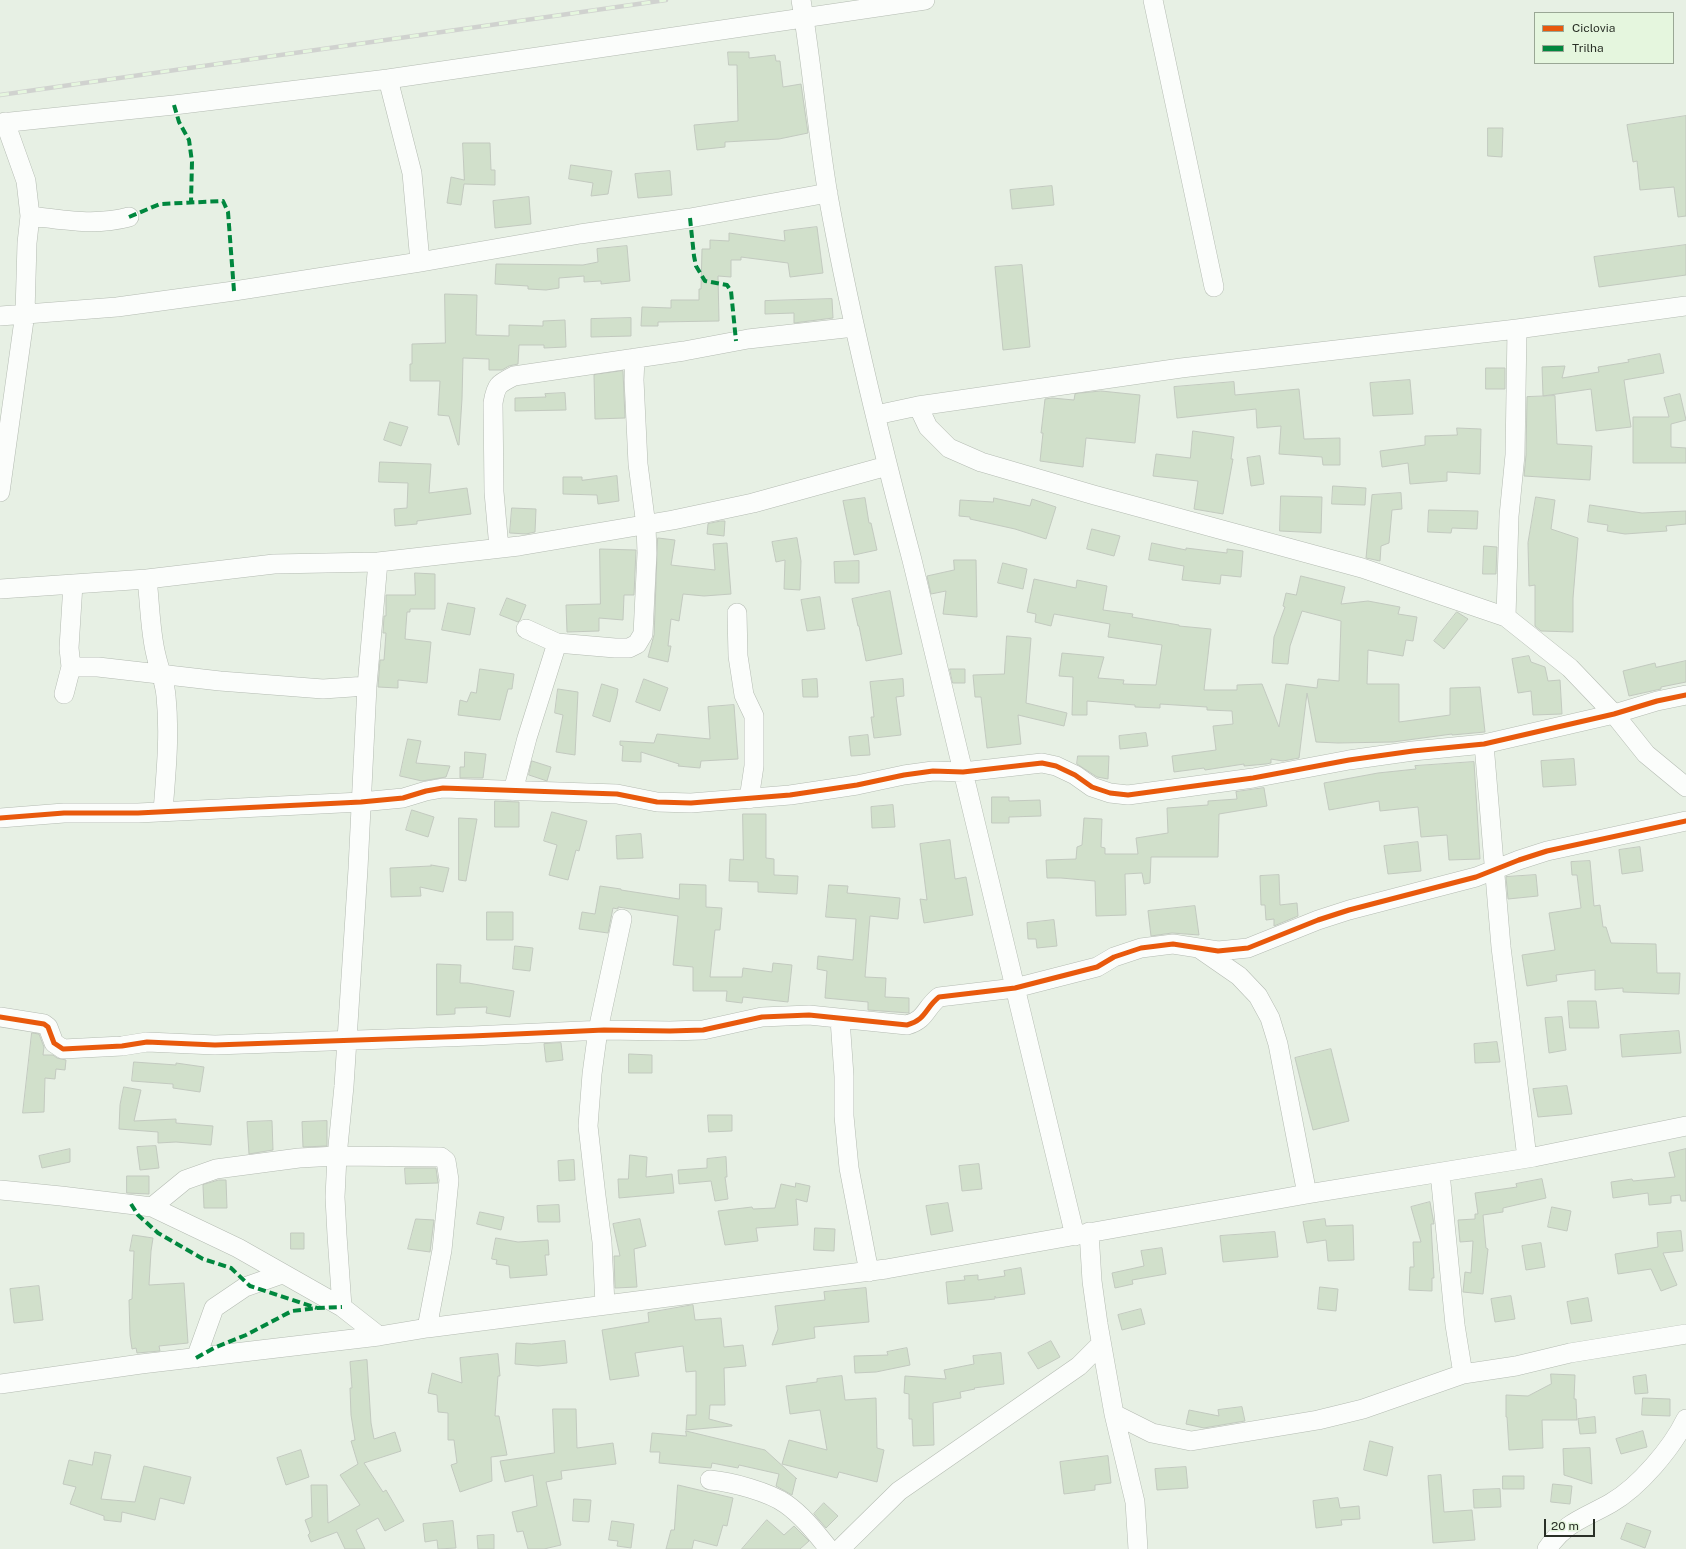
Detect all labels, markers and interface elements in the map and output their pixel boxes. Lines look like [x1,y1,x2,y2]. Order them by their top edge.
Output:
legend [1534,12,1674,64]
text: Ciclovia [1572,21,1615,35]
text: Trilha [1572,41,1604,55]
scale bar [1546,1511,1597,1537]
text: 20 m [1551,1519,1579,1533]

